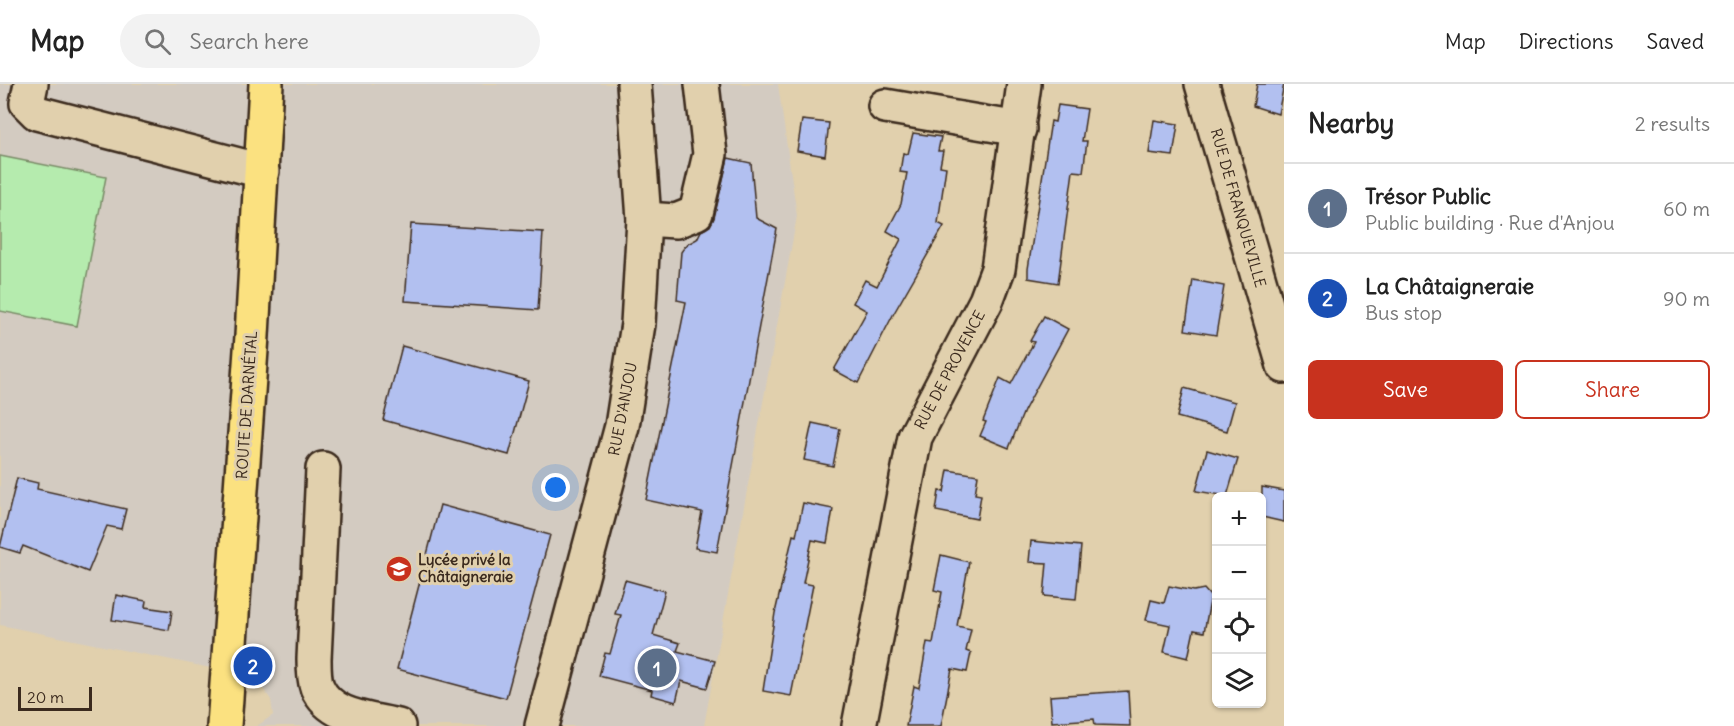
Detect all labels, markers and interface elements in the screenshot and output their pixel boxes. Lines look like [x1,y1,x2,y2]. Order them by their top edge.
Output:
search box [120,14,540,68]
text: Map [30,23,84,59]
icon: search [141,25,174,58]
text: Search here [189,27,309,55]
text: Map [1445,28,1486,55]
text: Directions [1519,28,1613,55]
text: Saved [1646,28,1704,55]
text: Nearby [1308,107,1394,140]
text: 2 results [1635,111,1710,136]
street label: RUE DE FRANQUEVILLE [1207,126,1270,290]
text: Trésor Public [1365,182,1491,210]
text: 1 [1324,196,1331,221]
text: 60 m [1663,196,1710,221]
text: Public building · Rue d'Anjou [1365,210,1615,235]
text: La Châtaigneraie [1365,272,1534,300]
text: 2 [1322,286,1333,311]
text: 90 m [1663,286,1710,311]
text: Bus stop [1365,300,1442,325]
street label: RUE DE PROVENCE [910,307,989,433]
street label: ROUTE DE DARNÉTAL [232,330,261,480]
button: Save [1308,360,1503,419]
button: Share [1515,360,1710,419]
street label: RUE D'ANJOU [604,361,641,457]
your location [541,473,570,502]
map controls [1212,492,1266,708]
button: + [1212,492,1266,546]
button: − [1212,546,1266,600]
place label: Lycée privé la Châtaigneraie [418,550,513,587]
school or university icon: Lycée privé la Châtaigneraie [384,554,414,584]
button: locate [1212,600,1266,654]
pin: 2 [234,644,272,688]
pin: 1 [638,646,676,690]
button: layers [1212,654,1266,708]
scale bar [18,684,92,712]
text: 20 m [27,687,64,707]

